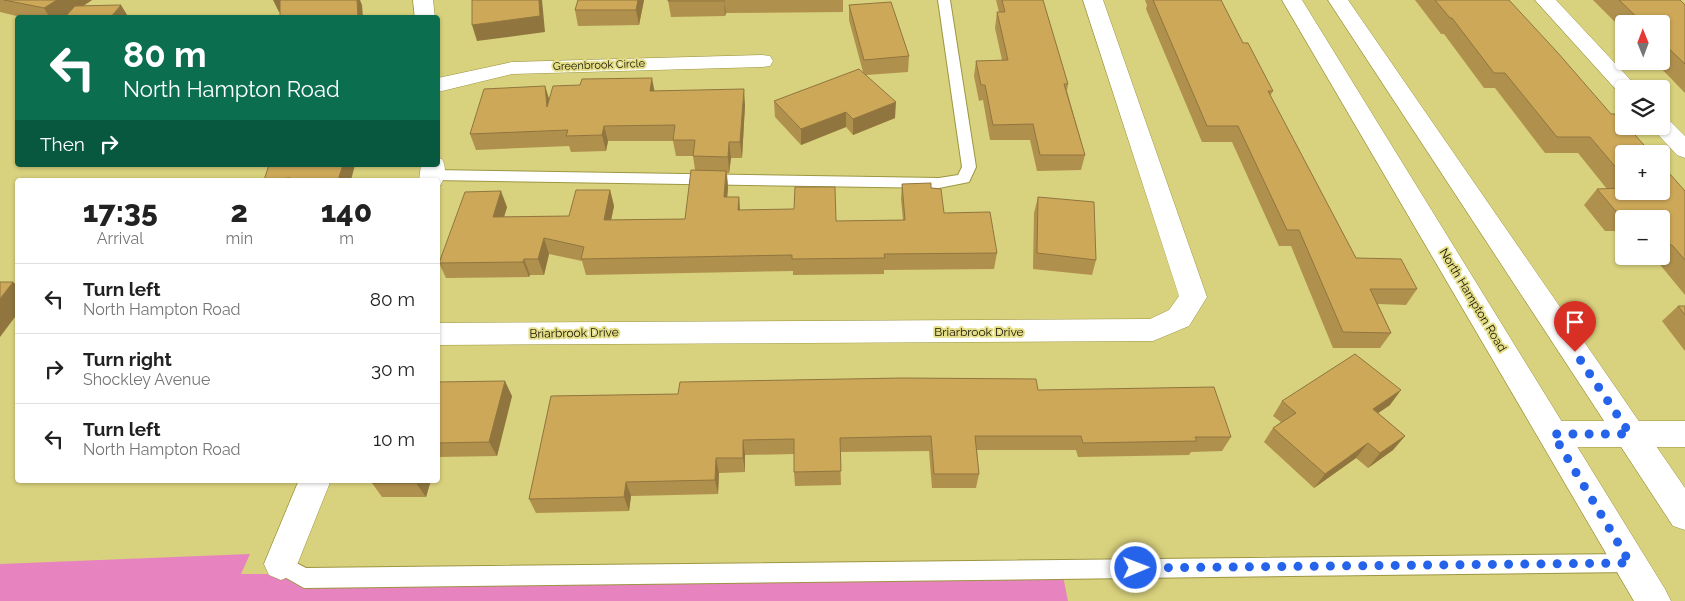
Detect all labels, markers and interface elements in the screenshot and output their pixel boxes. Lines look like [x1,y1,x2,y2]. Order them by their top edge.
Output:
north arrow [1615,15,1670,70]
map controls [1615,15,1670,265]
text: 80 m [123,34,207,75]
icon: left [40,35,105,100]
street label: Greenbrook Circle [553,57,646,73]
text: North Hampton Road [123,76,340,102]
button: layers [1615,80,1670,135]
icon: right [95,130,123,158]
text: Then [40,133,85,155]
button: + [1615,145,1670,200]
text: 17:35 [83,194,158,229]
text: 2 [231,194,248,229]
text: 140 [321,194,372,229]
button: − [1615,210,1670,265]
text: Arrival [97,229,144,248]
text: min [225,229,253,248]
text: m [339,229,354,248]
street label: North Hampton Road [1437,246,1509,354]
text: Turn left [83,278,160,300]
icon: left [40,285,68,313]
text: 80 m [370,288,415,310]
text: North Hampton Road [83,300,241,319]
pin [1554,301,1596,352]
icon: arrive [1561,308,1589,336]
street label: Briarbrook Drive [529,325,619,341]
street label: Briarbrook Drive [934,325,1024,339]
text: Turn right [83,348,172,370]
icon: right [40,355,68,383]
text: 30 m [371,358,415,380]
text: Shockley Avenue [83,370,210,389]
text: Turn left [83,418,160,440]
icon: left [40,425,68,453]
text: 10 m [373,428,415,450]
text: North Hampton Road [83,440,241,459]
position arrow [1109,541,1161,593]

